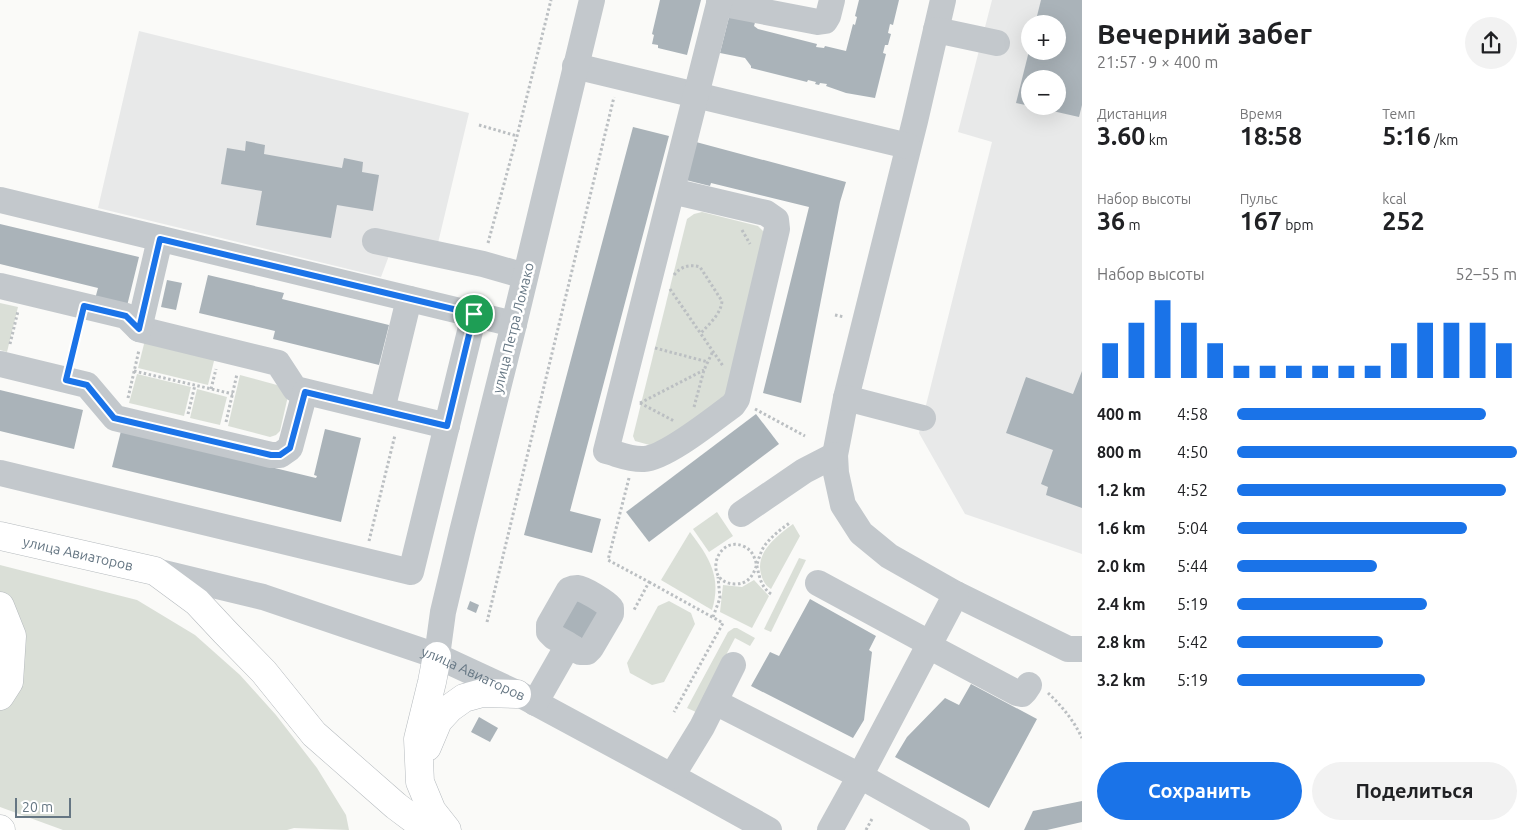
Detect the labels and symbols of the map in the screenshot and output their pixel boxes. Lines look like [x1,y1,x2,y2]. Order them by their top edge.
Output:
street label: улица Петра Ломако [489,261,537,395]
pin [453,293,495,335]
street label: улица Авиаторов [21,533,135,574]
street label: улица Авиаторов [419,643,528,704]
scale bar [15,795,71,818]

